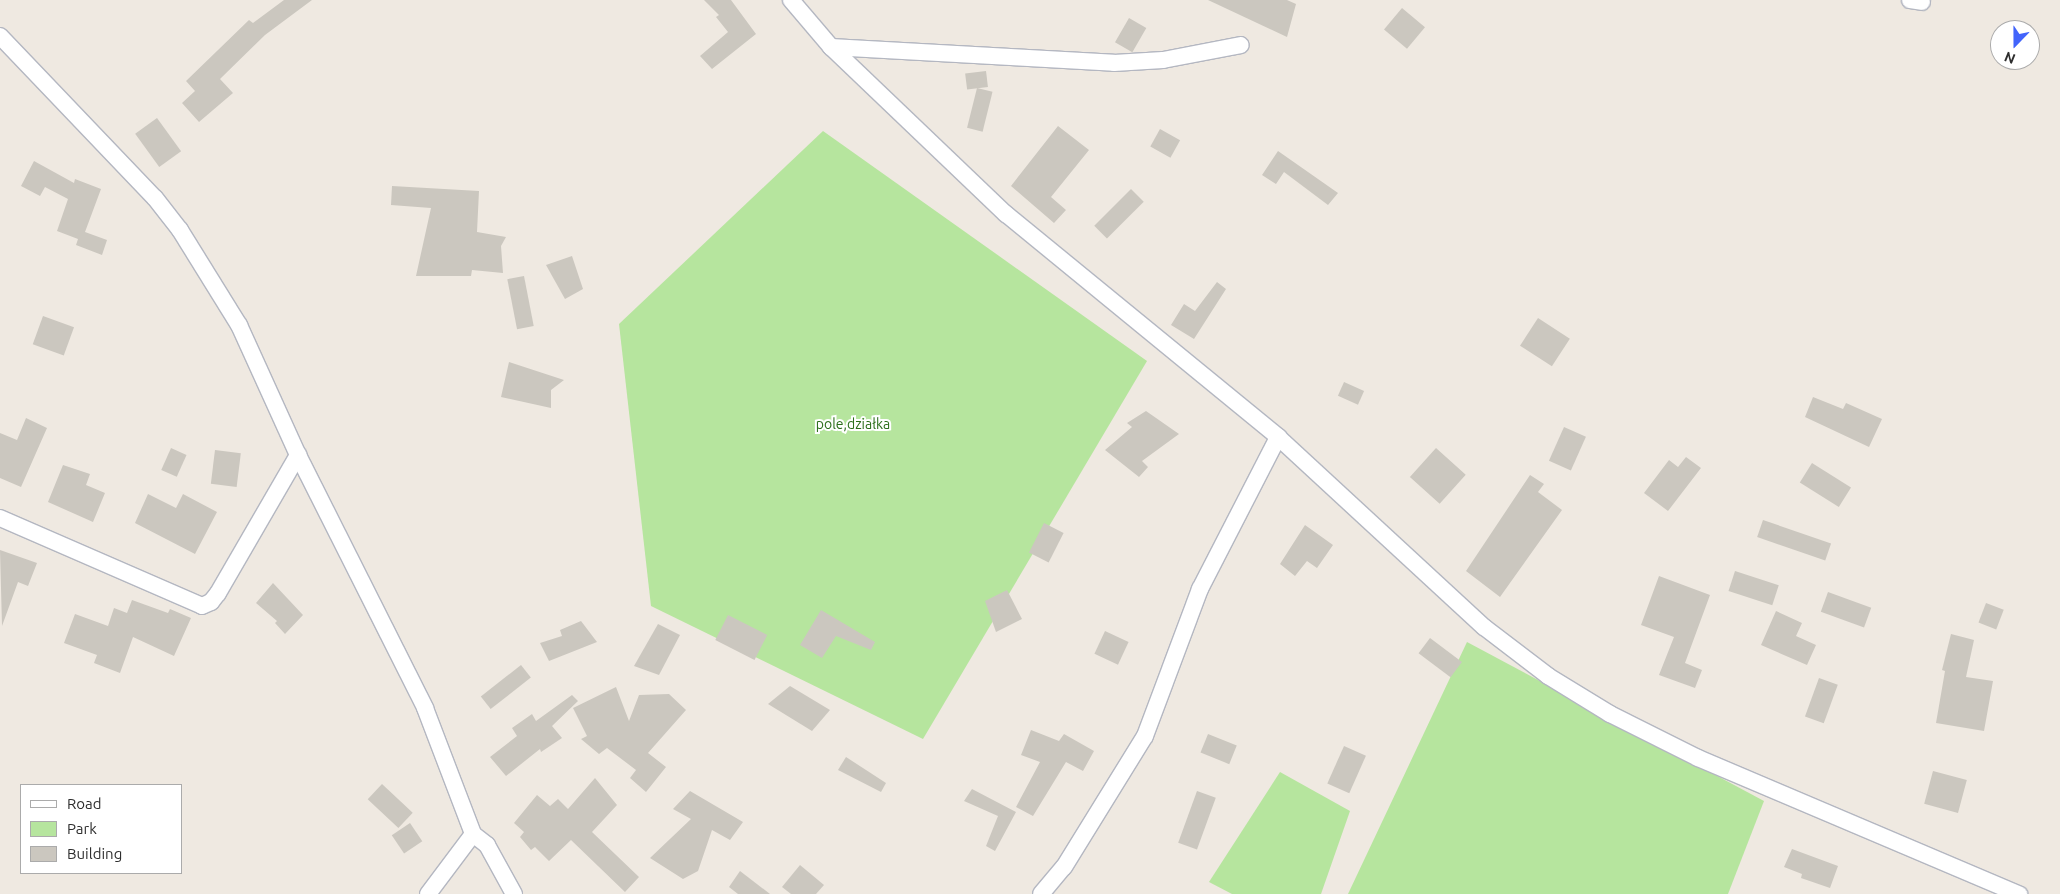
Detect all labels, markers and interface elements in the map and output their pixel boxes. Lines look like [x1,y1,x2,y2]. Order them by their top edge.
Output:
north arrow [1990,20,2040,70]
text: N [2002,49,2018,67]
park label: pole,działka [816,416,890,432]
legend [20,784,182,874]
text: Road [67,795,102,812]
text: Park [67,820,97,837]
text: Building [67,845,122,862]

